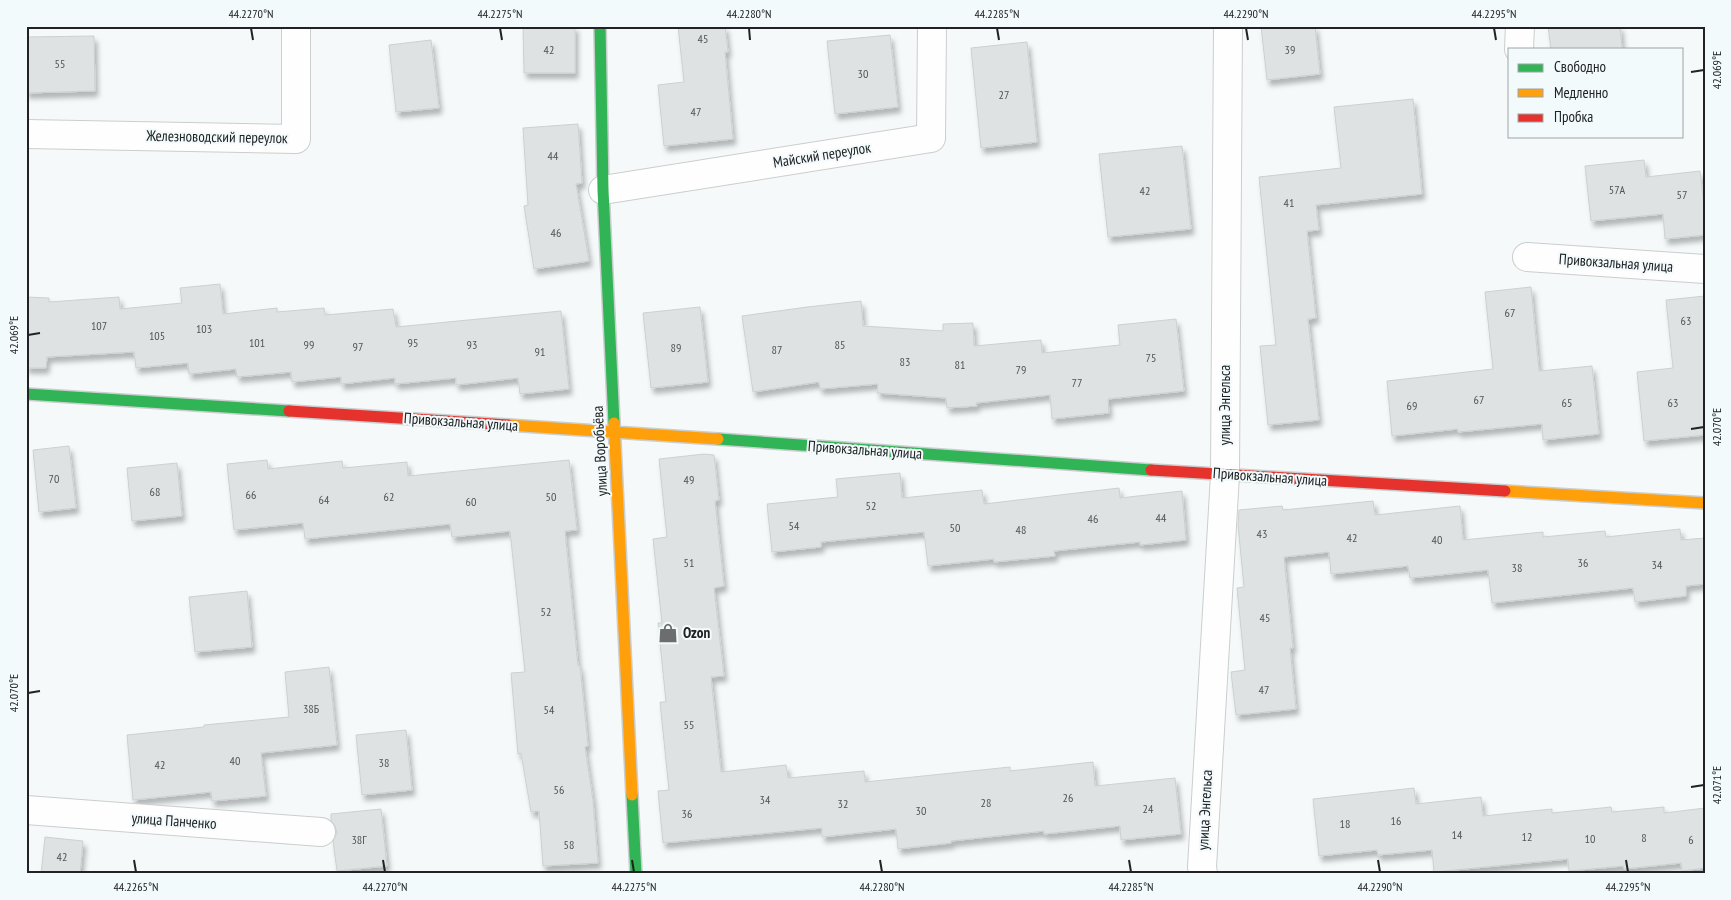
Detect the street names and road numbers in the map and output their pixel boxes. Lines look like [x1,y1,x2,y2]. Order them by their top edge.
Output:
street label: Железноводский переулок [145,126,288,147]
street label: Майский переулок [772,137,872,172]
street label: Привокзальная улица [1558,249,1674,276]
street label: улица Энгельса [1215,365,1234,445]
street label: улица Воробьёва [588,405,611,497]
street label: Привокзальная улица [403,408,519,435]
street label: Привокзальная улица [807,436,923,463]
street label: Привокзальная улица [1212,463,1328,490]
street label: улица Энгельса [1193,769,1216,851]
street label: улица Панченко [131,808,217,833]

